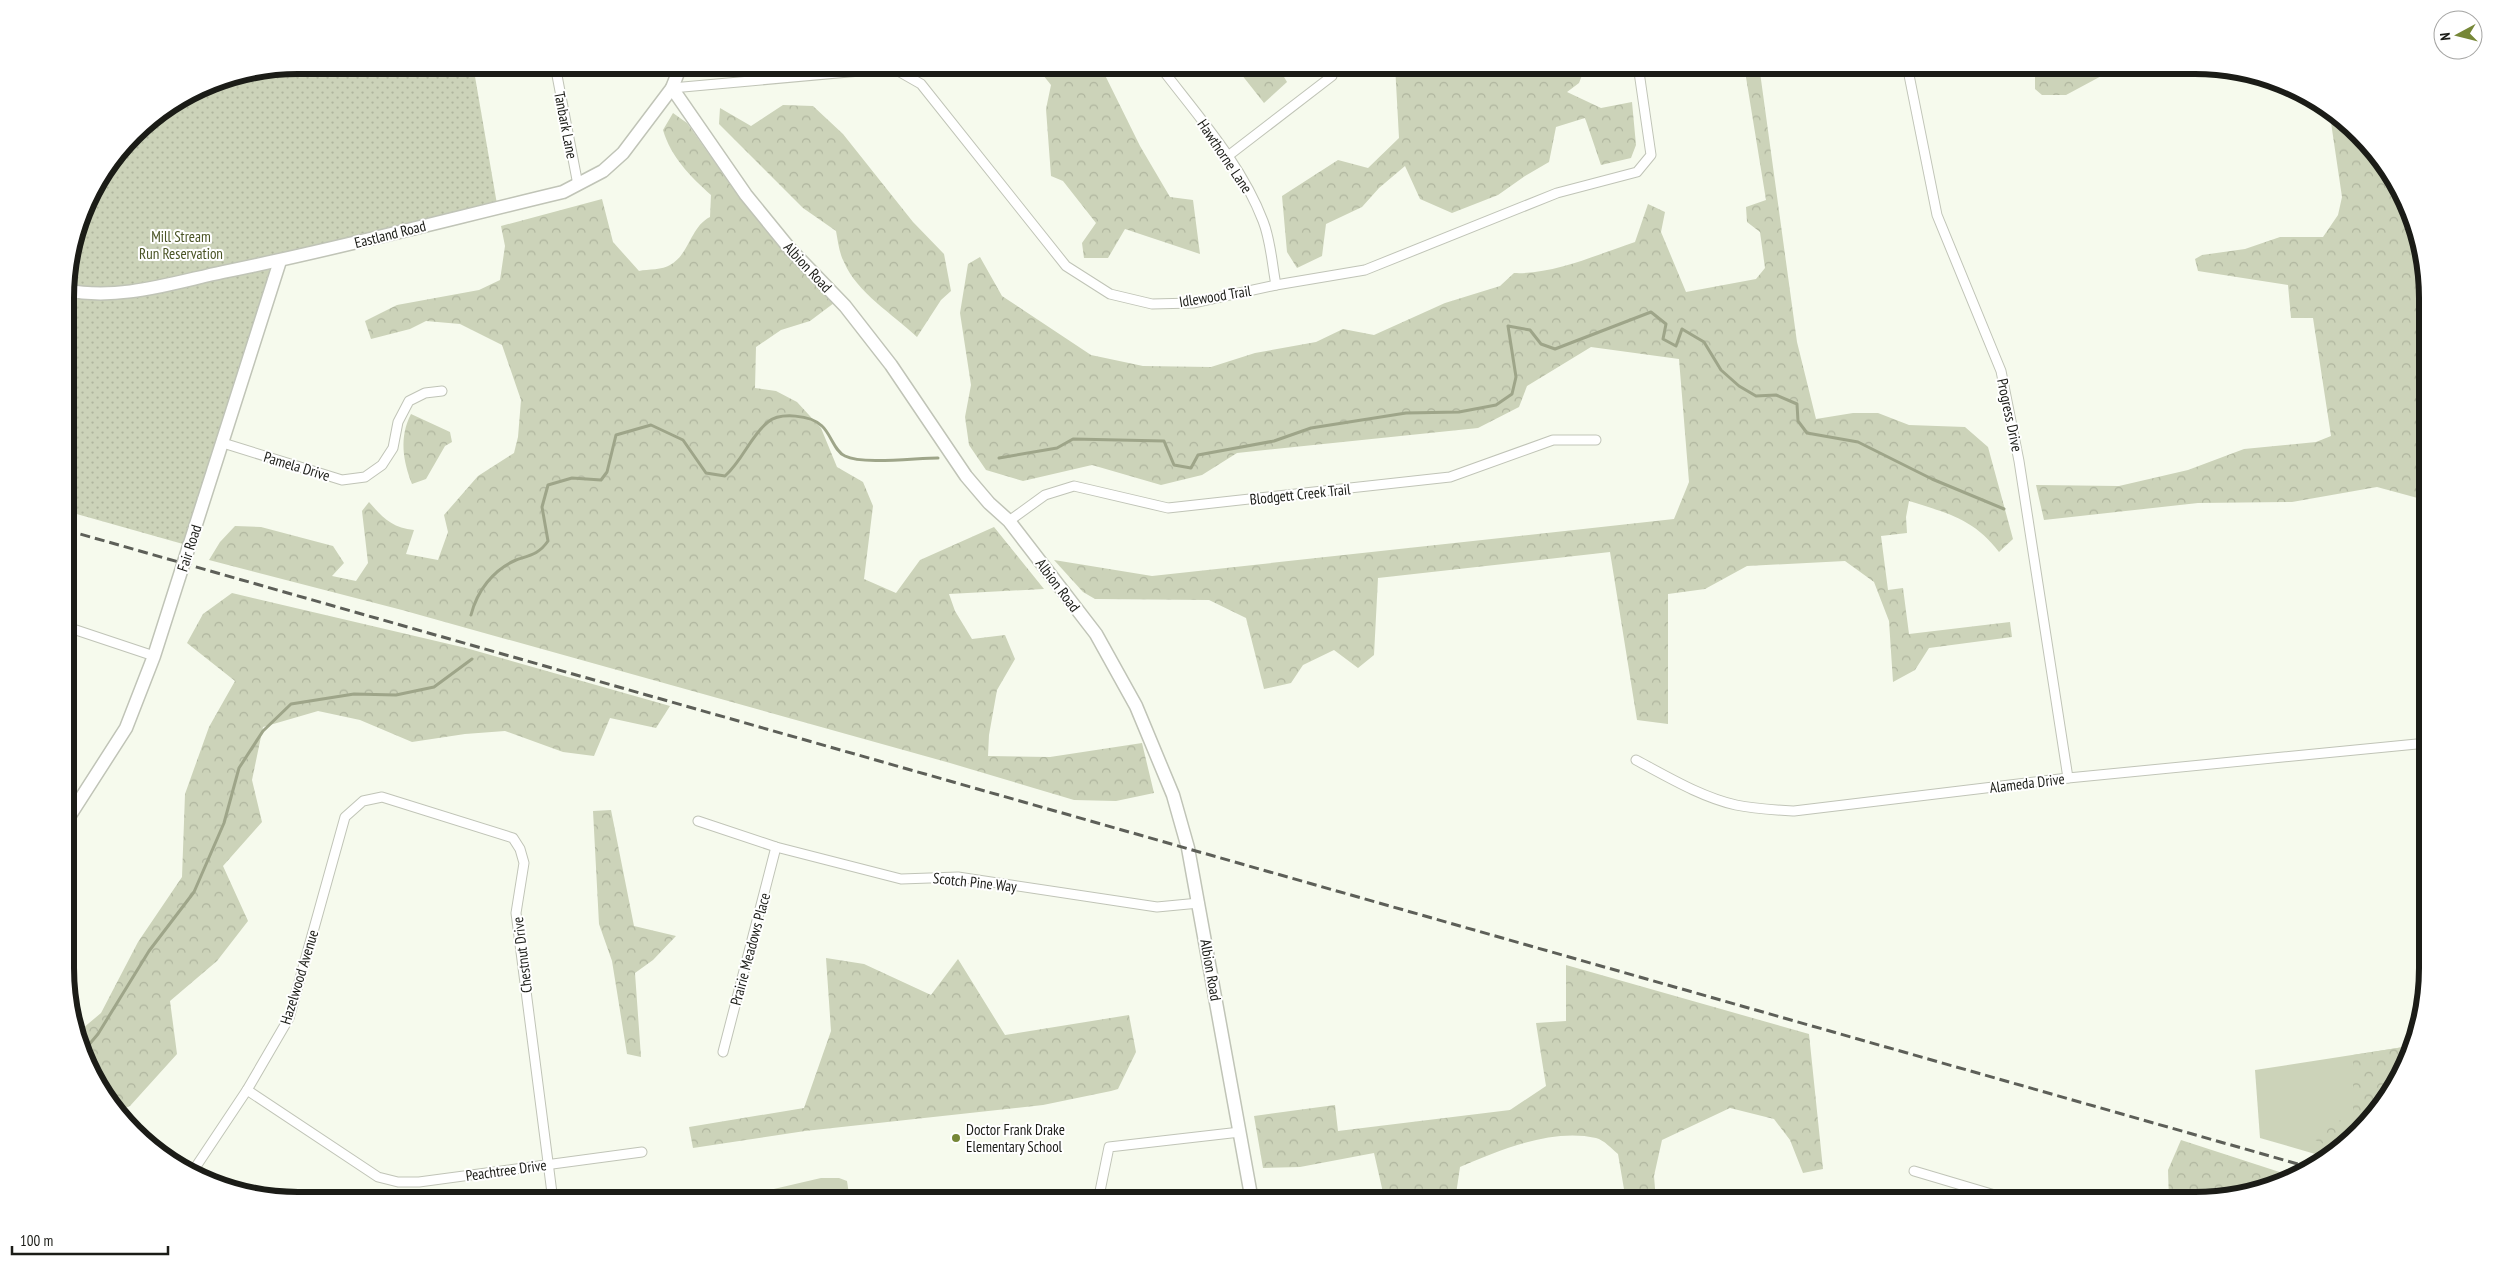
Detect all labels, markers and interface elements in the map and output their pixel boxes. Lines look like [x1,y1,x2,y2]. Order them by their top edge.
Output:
north arrow [2433,10,2483,60]
text: N [2436,32,2454,41]
street label: Tanbark Lane [550,90,582,160]
street label: Hawthorne Lane [1193,115,1257,197]
street label: Eastland Road [352,216,428,252]
park label: Mill Stream Run Reservation [139,227,223,263]
street label: Albion Road [780,238,836,296]
street label: Idlewood Trail [1178,281,1253,311]
street label: Progress Drive [1993,377,2027,453]
street label: Pamela Drive [262,447,332,485]
street label: Blodgett Creek Trail [1249,479,1352,509]
street label: Fair Road [172,522,206,574]
street label: Albion Road [1032,554,1084,616]
street label: Alameda Drive [1988,769,2066,797]
street label: Scotch Pine Way [932,868,1018,896]
street label: Prairie Meadows Place [726,891,774,1007]
street label: Chestnut Drive [508,916,536,994]
street label: Hazelwood Avenue [276,927,322,1027]
street label: Albion Road [1196,938,1226,1002]
place label: Doctor Frank Drake Elementary School [966,1120,1065,1156]
marker: Doctor Frank Drake Elementary School [950,1132,962,1144]
street label: Peachtree Drive [464,1155,548,1185]
scale bar [12,1224,169,1256]
text: 100 m [20,1231,53,1250]

